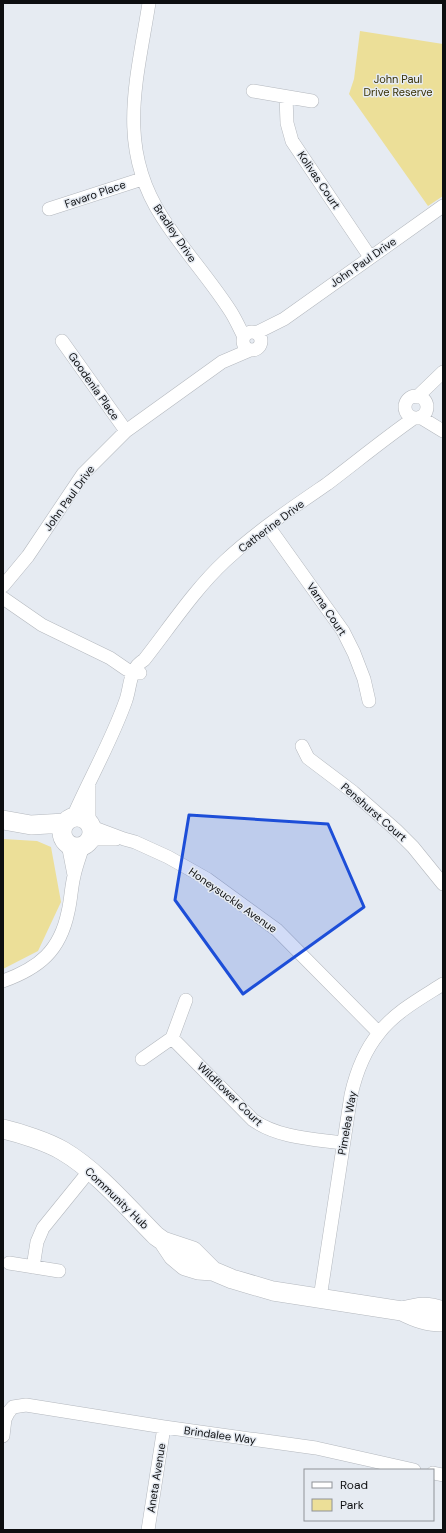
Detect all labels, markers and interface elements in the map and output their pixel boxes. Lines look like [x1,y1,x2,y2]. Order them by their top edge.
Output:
park label: John Paul Drive Reserve [363,72,433,99]
street label: Kolivas Court [295,148,343,212]
street label: Favaro Place [63,177,127,211]
street label: Bradley Drive [150,201,200,265]
street label: John Paul Drive [327,234,399,290]
street label: Goodenia Place [65,349,123,423]
street label: John Paul Drive [41,463,97,533]
street label: Catherine Drive [235,497,307,555]
street label: Varna Court [304,580,350,638]
street label: Penshurst Court [338,780,410,844]
street label: Honeysuckle Avenue [186,864,280,936]
street label: Wildflower Court [194,1059,266,1129]
street label: Pimelea Way [334,1090,360,1156]
street label: Community Hub [82,1164,152,1232]
street label: Brindalee Way [183,1423,257,1447]
street label: Aneta Avenue [144,1442,168,1514]
legend [304,1469,434,1521]
text: Road [340,1477,368,1493]
text: Park [340,1497,364,1513]

